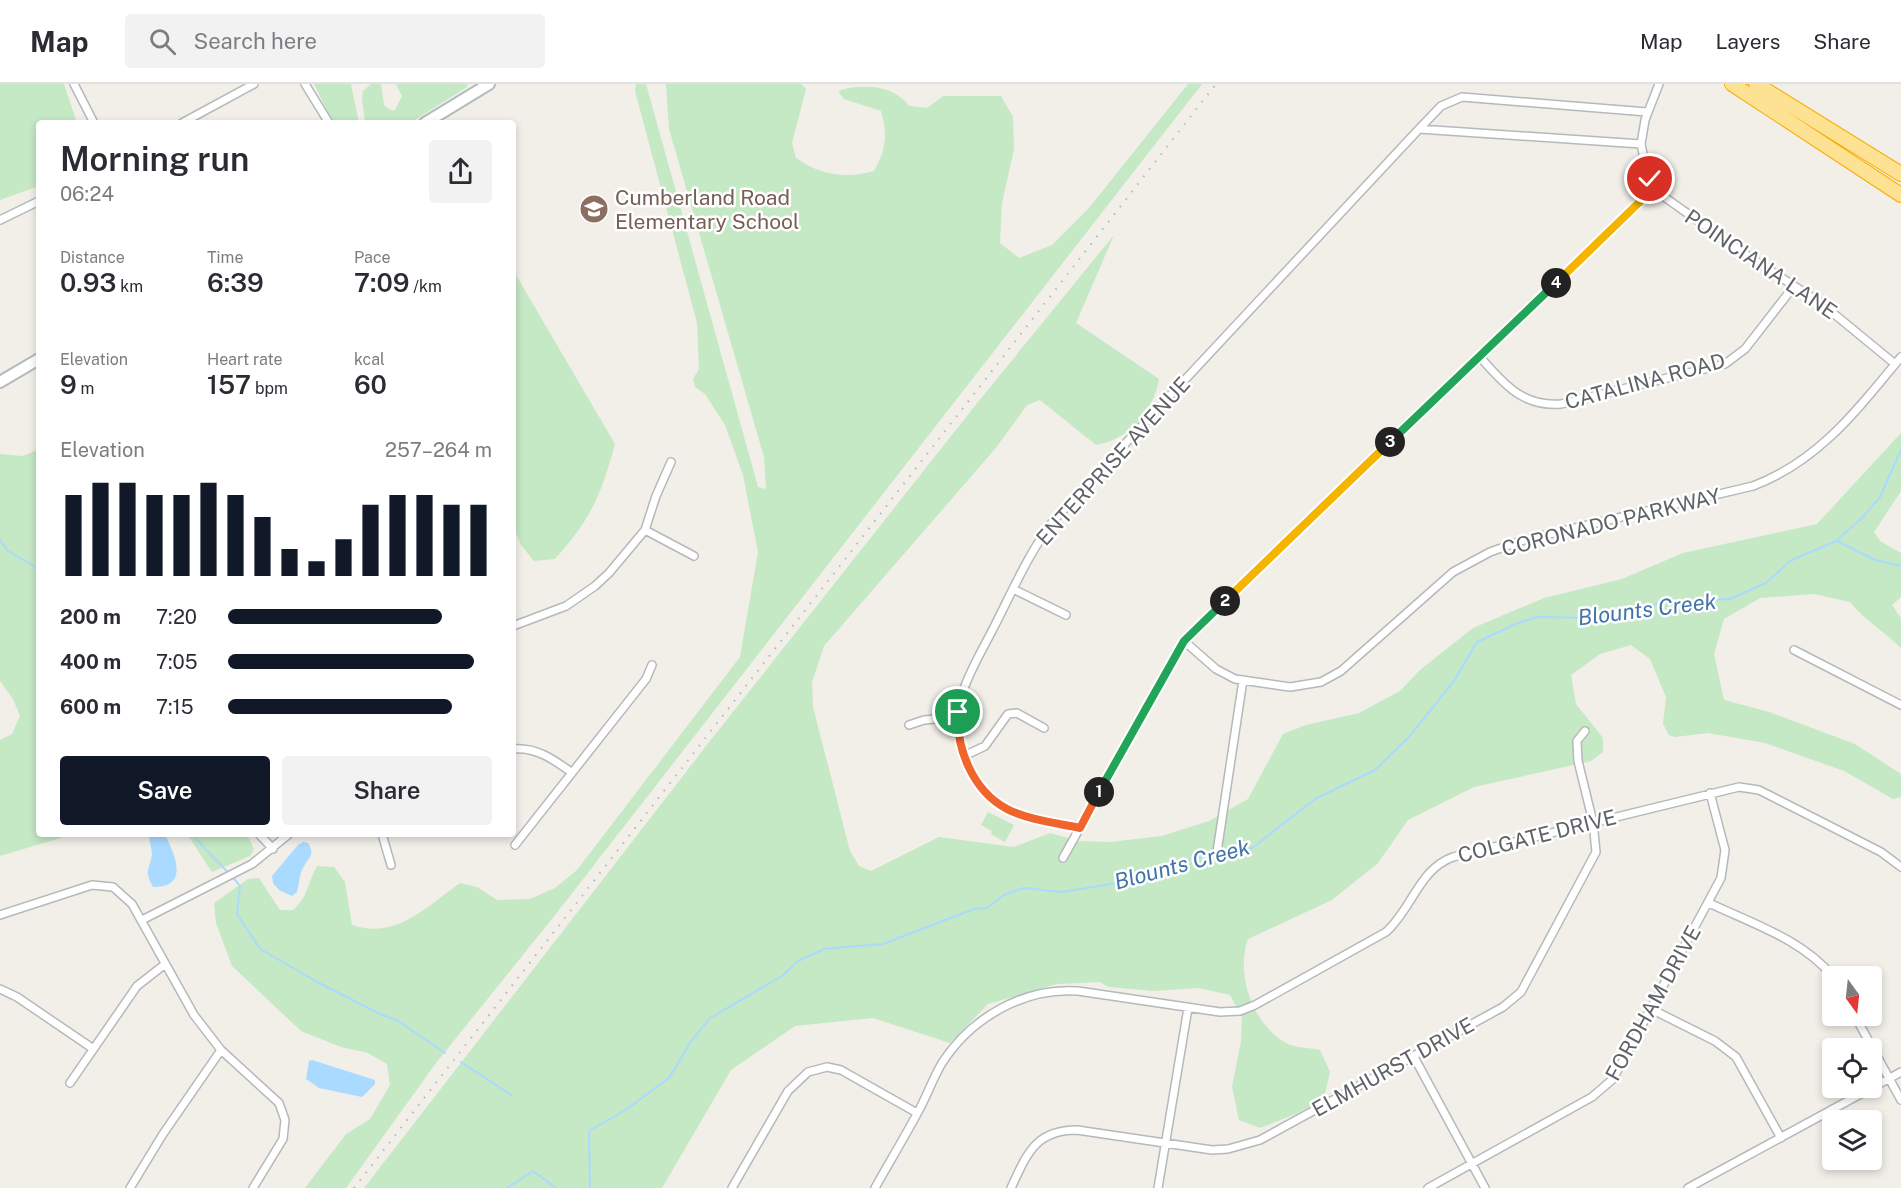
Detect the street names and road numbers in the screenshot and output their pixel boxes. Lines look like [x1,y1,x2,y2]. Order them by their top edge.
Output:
street label: POINCIANA LANE [1680,204,1842,324]
street label: CATALINA ROAD [1562,348,1728,414]
street label: ENTERPRISE AVENUE [1031,372,1195,550]
street label: CORONADO PARKWAY [1499,483,1723,561]
street label: COLGATE DRIVE [1455,804,1619,868]
street label: FORDHAM DRIVE [1600,921,1706,1085]
street label: ELMHURST DRIVE [1308,1012,1478,1122]

